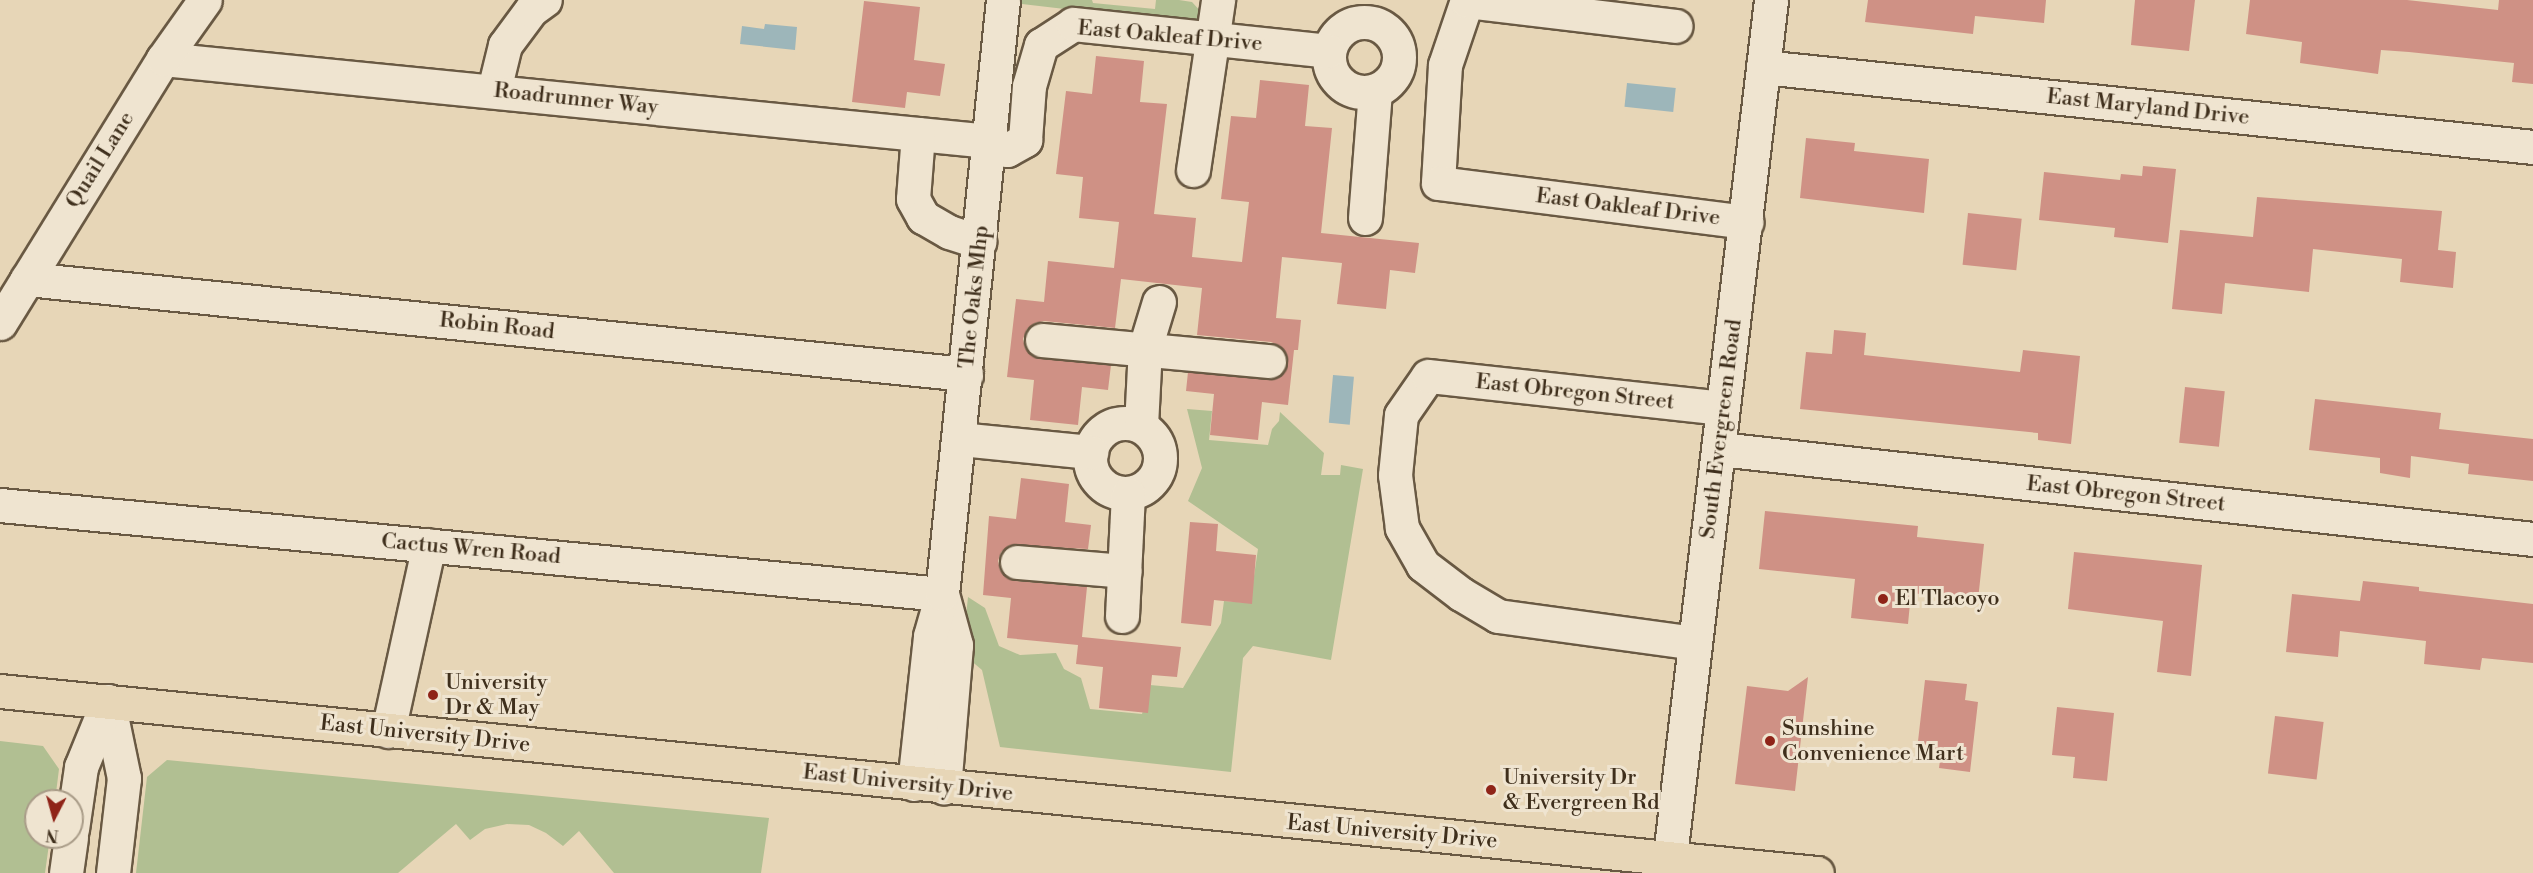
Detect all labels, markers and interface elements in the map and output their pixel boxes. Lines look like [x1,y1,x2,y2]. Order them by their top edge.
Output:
street label: East Oakleaf Drive [1076,15,1264,57]
street label: Roadrunner Way [492,77,660,121]
street label: East Maryland Drive [2045,83,2251,131]
street label: Quail Lane [60,107,140,213]
street label: East Oakleaf Drive [1534,183,1722,231]
street label: The Oaks Mhp [953,224,995,370]
street label: Robin Road [438,307,556,345]
street label: South Evergreen Road [1694,318,1748,540]
street label: East Obregon Street [1474,368,1676,416]
street label: East Obregon Street [2025,470,2227,518]
street label: Cactus Wren Road [380,528,562,570]
place label: El Tlacoyo [1895,586,2000,612]
marker: El Tlacoyo [1876,592,1890,606]
place label: University Dr & May [445,669,547,720]
marker: University Dr & May [426,688,440,702]
street label: East University Drive [319,710,531,758]
place label: Sunshine Convenience Mart [1782,715,1964,766]
marker: Sunshine Convenience Mart [1763,734,1777,748]
street label: East University Drive [802,759,1014,807]
place label: University Dr & Evergreen Rd [1503,764,1659,816]
marker: University Dr & Evergreen Rd [1484,783,1498,797]
north arrow [24,789,84,849]
street label: East University Drive [1286,810,1498,854]
text: N [45,824,60,846]

